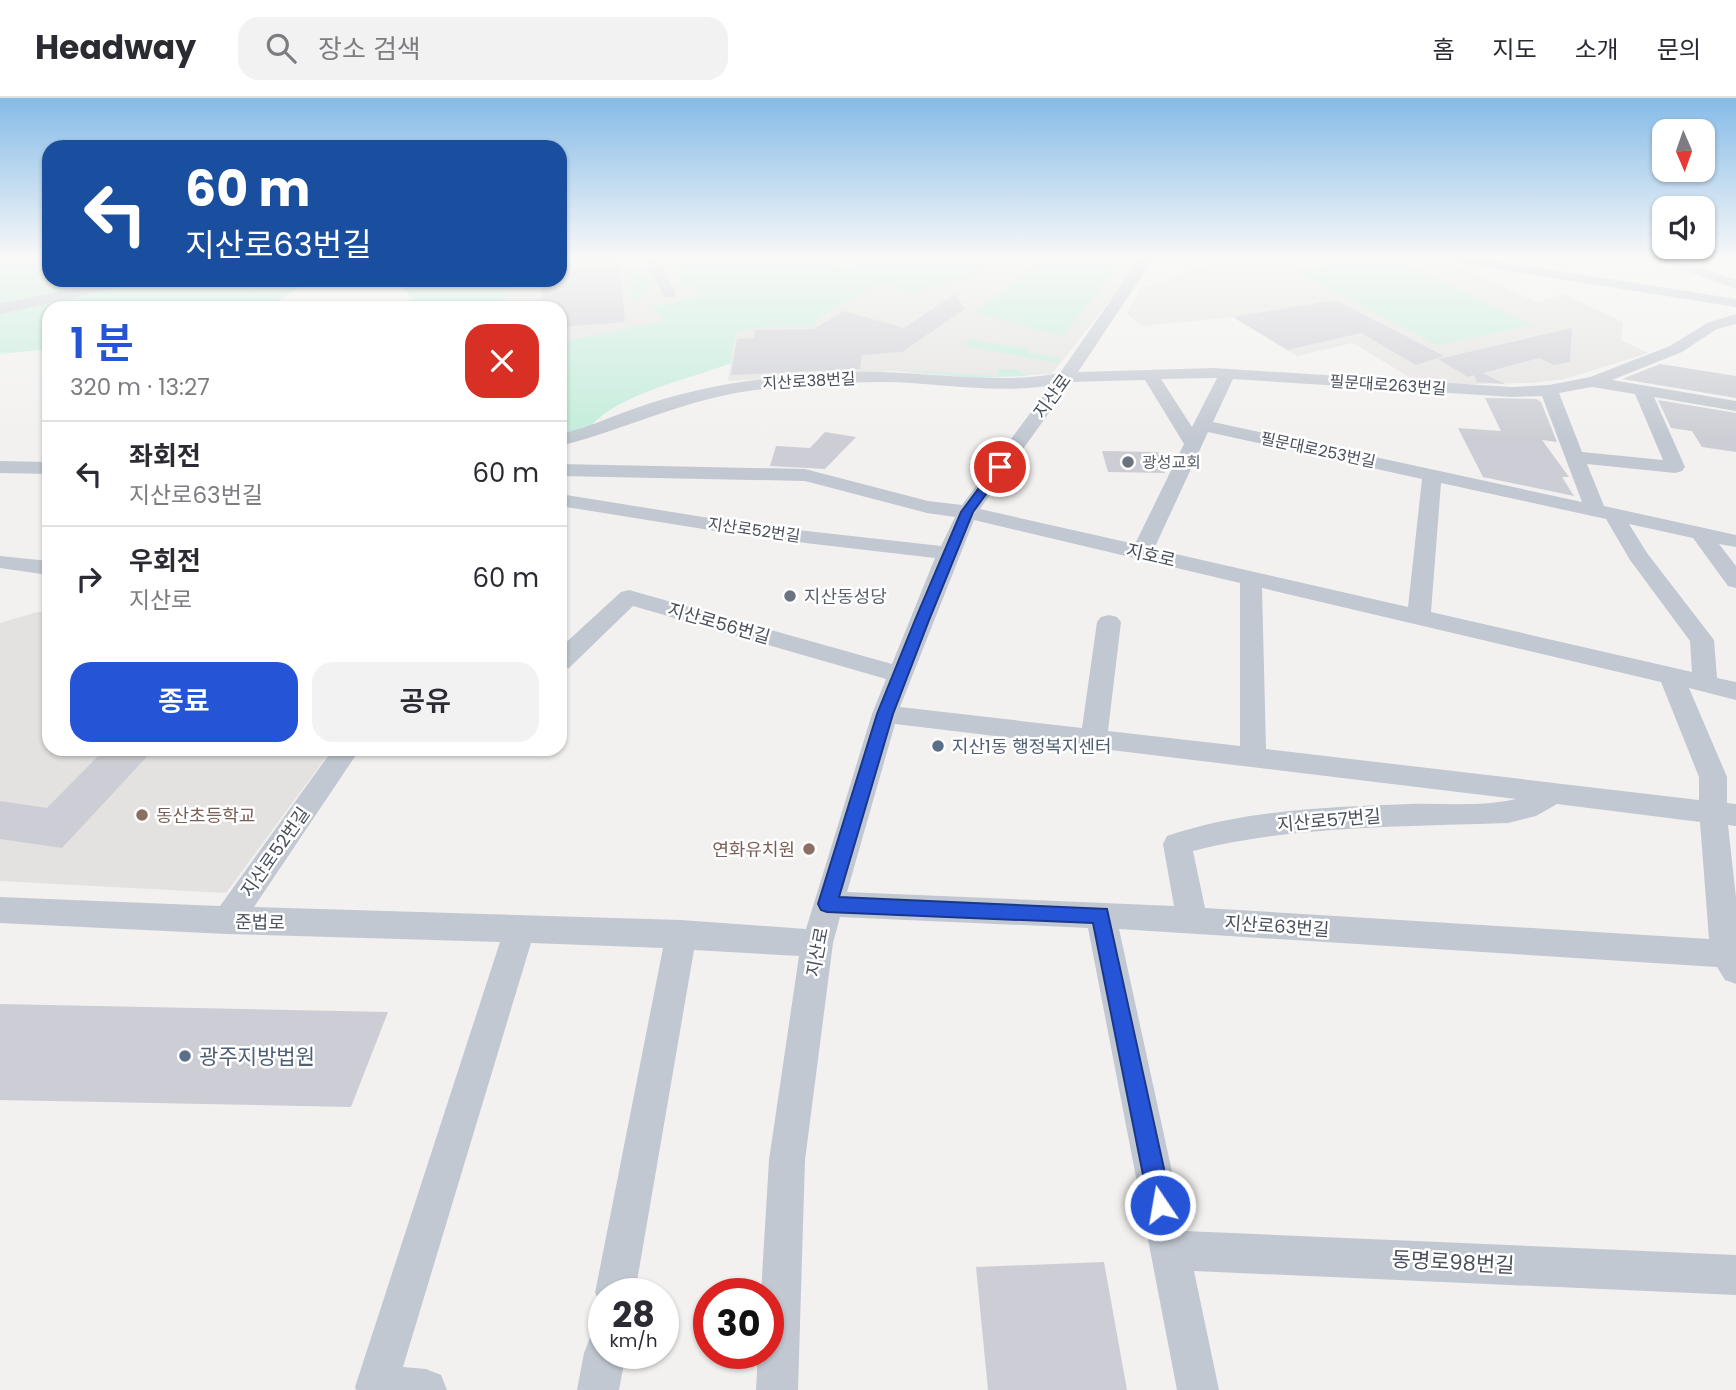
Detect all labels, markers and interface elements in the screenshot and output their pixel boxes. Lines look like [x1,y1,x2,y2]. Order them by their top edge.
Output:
search box [238,17,728,80]
text: Headway [35,24,196,71]
icon: search [262,29,300,67]
text: 장소 검색 [318,31,421,67]
text: 홈 [1432,33,1454,66]
text: 지도 [1492,33,1537,66]
text: 소개 [1575,33,1619,66]
text: 문의 [1657,33,1701,66]
north arrow [1652,119,1715,182]
map controls [1652,119,1715,259]
text: 60 m [185,155,310,223]
icon: left [70,168,161,259]
button: sound [1652,196,1715,259]
text: 지산로63번길 [185,222,371,267]
text: 1 분 [70,314,134,373]
button: close [465,324,539,398]
street label: 지산로38번길 [762,367,856,395]
street label: 지산로 [1027,369,1077,423]
street label: 필문대로263번길 [1329,369,1447,401]
text: 320 m · 13:27 [70,371,210,403]
street label: 필문대로253번길 [1258,427,1378,473]
pin [970,437,1030,497]
text: 좌회전 [129,438,201,474]
icon: arrive [981,448,1019,486]
place label: 광성교회 [1142,451,1201,474]
marker: 광성교회 [1120,454,1136,470]
icon: left [70,455,108,493]
text: 60 m [472,455,539,491]
text: 지산로63번길 [129,479,263,511]
street label: 지산로52번길 [706,512,802,548]
street label: 지호로 [1124,537,1178,573]
text: 우회전 [129,543,201,579]
icon: right [70,560,108,598]
text: 60 m [472,560,539,596]
text: 지산로 [129,584,192,616]
place label: 지산동성당 [804,584,887,609]
marker: 지산동성당 [782,588,798,604]
street label: 지산로56번길 [665,596,773,650]
button: 종료 [70,662,298,742]
button: 공유 [312,662,539,742]
place label: 지산1동 행정복지센터 [952,734,1112,759]
marker: 지산1동 행정복지센터 [930,738,946,754]
street label: 지산로52번길 [235,802,315,902]
place label: 동산초등학교 [156,803,255,828]
street label: 지산로57번길 [1276,803,1382,837]
marker: 동산초등학교 [134,807,150,823]
place label: 연화유치원 [712,837,795,862]
marker: 연화유치원 [801,841,817,857]
street label: 준법로 [235,909,285,935]
street label: 지산로63번길 [1224,910,1330,942]
street label: 지산로 [800,925,834,979]
place label: 광주지방법원 [199,1042,315,1071]
marker: 광주지방법원 [177,1048,193,1064]
position arrow [1123,1168,1197,1242]
street label: 동명로98번길 [1391,1244,1515,1280]
speed limit sign: 30 [693,1278,784,1369]
text: 28 [612,1290,655,1339]
text: km/h [610,1328,657,1353]

